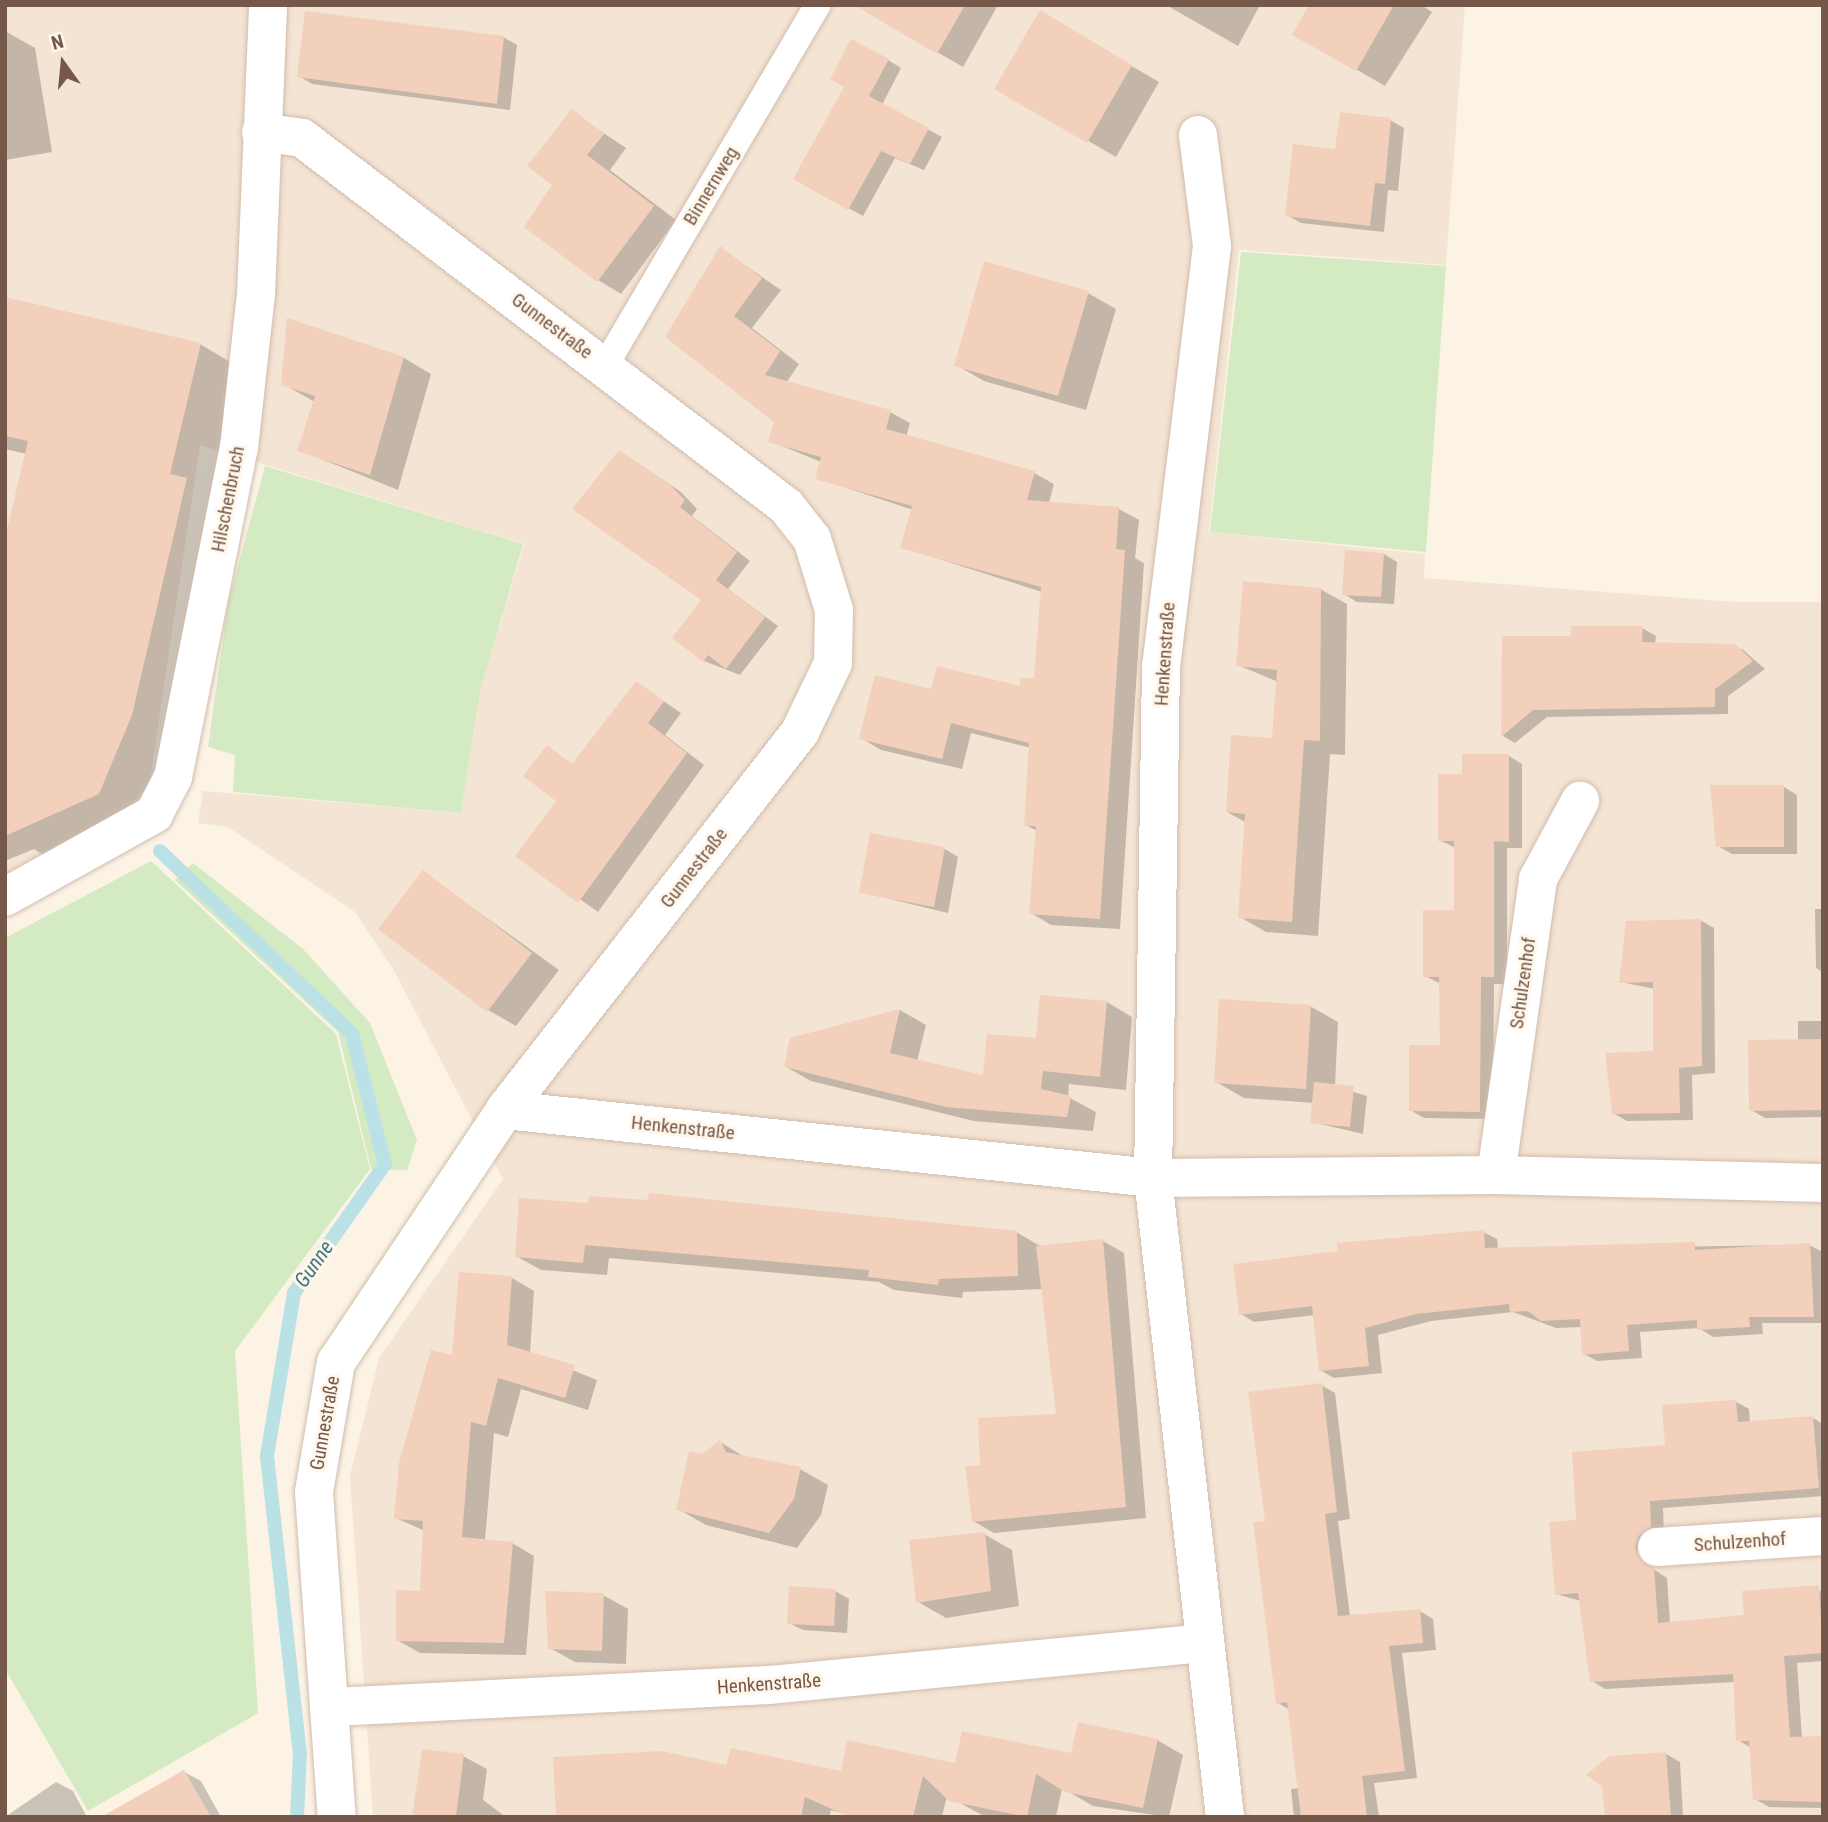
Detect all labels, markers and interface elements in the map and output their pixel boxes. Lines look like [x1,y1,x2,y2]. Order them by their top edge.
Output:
north arrow [28,28,98,98]
text: N [49,30,66,55]
street label: Binnernweg [679,143,743,229]
street label: Gunnestraße [507,288,597,364]
street label: Hilschenbruch [207,444,249,554]
street label: Henkenstraße [1150,601,1180,707]
street label: Gunnestraße [656,823,732,913]
street label: Schulzenhof [1505,936,1541,1030]
street label: Henkenstraße [630,1111,736,1145]
water label: Gunne [289,1236,339,1292]
street label: Gunnestraße [305,1374,345,1472]
street label: Schulzenhof [1693,1527,1787,1557]
street label: Henkenstraße [716,1669,822,1699]

